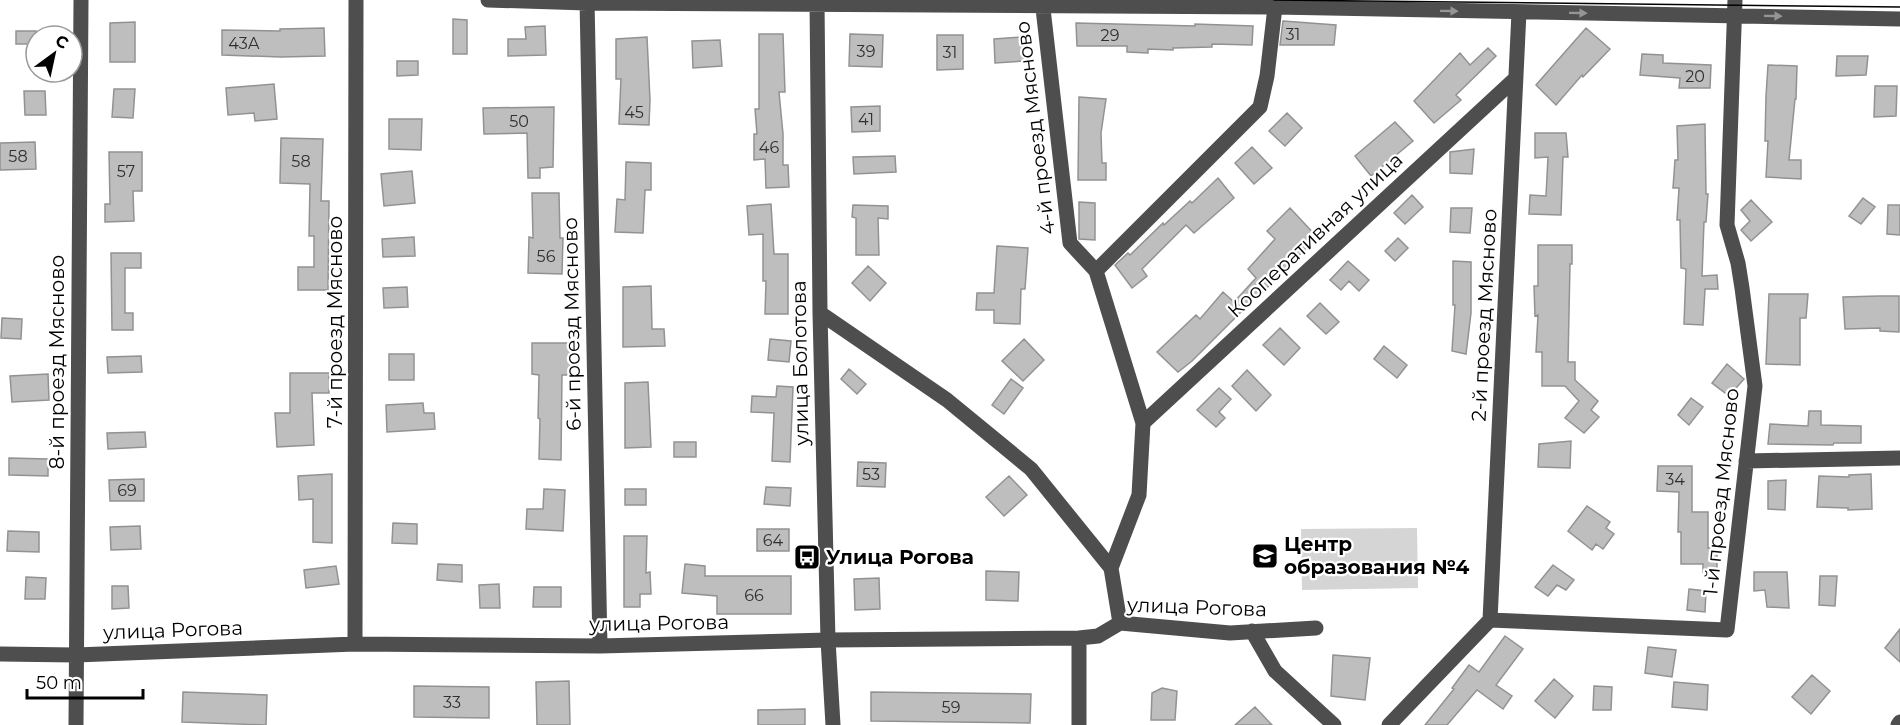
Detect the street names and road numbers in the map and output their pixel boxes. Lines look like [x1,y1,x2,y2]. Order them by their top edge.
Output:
street label: 4-й проезд Мясново [1010,20,1060,236]
street label: Кооперативная улица [1223,148,1407,322]
street label: 2-й проезд Мясново [1466,208,1502,422]
street label: 7-й проезд Мясново [323,216,347,428]
street label: 6-й проезд Мясново [558,217,586,431]
street label: 8-й проезд Мясново [45,255,69,469]
street label: улица Болотова [787,280,813,447]
street label: 1-й проезд Мясново [1698,387,1744,597]
street label: улица Рогова [1126,593,1267,621]
street label: улица Рогова [588,610,729,636]
street label: улица Рогова [102,616,243,644]

